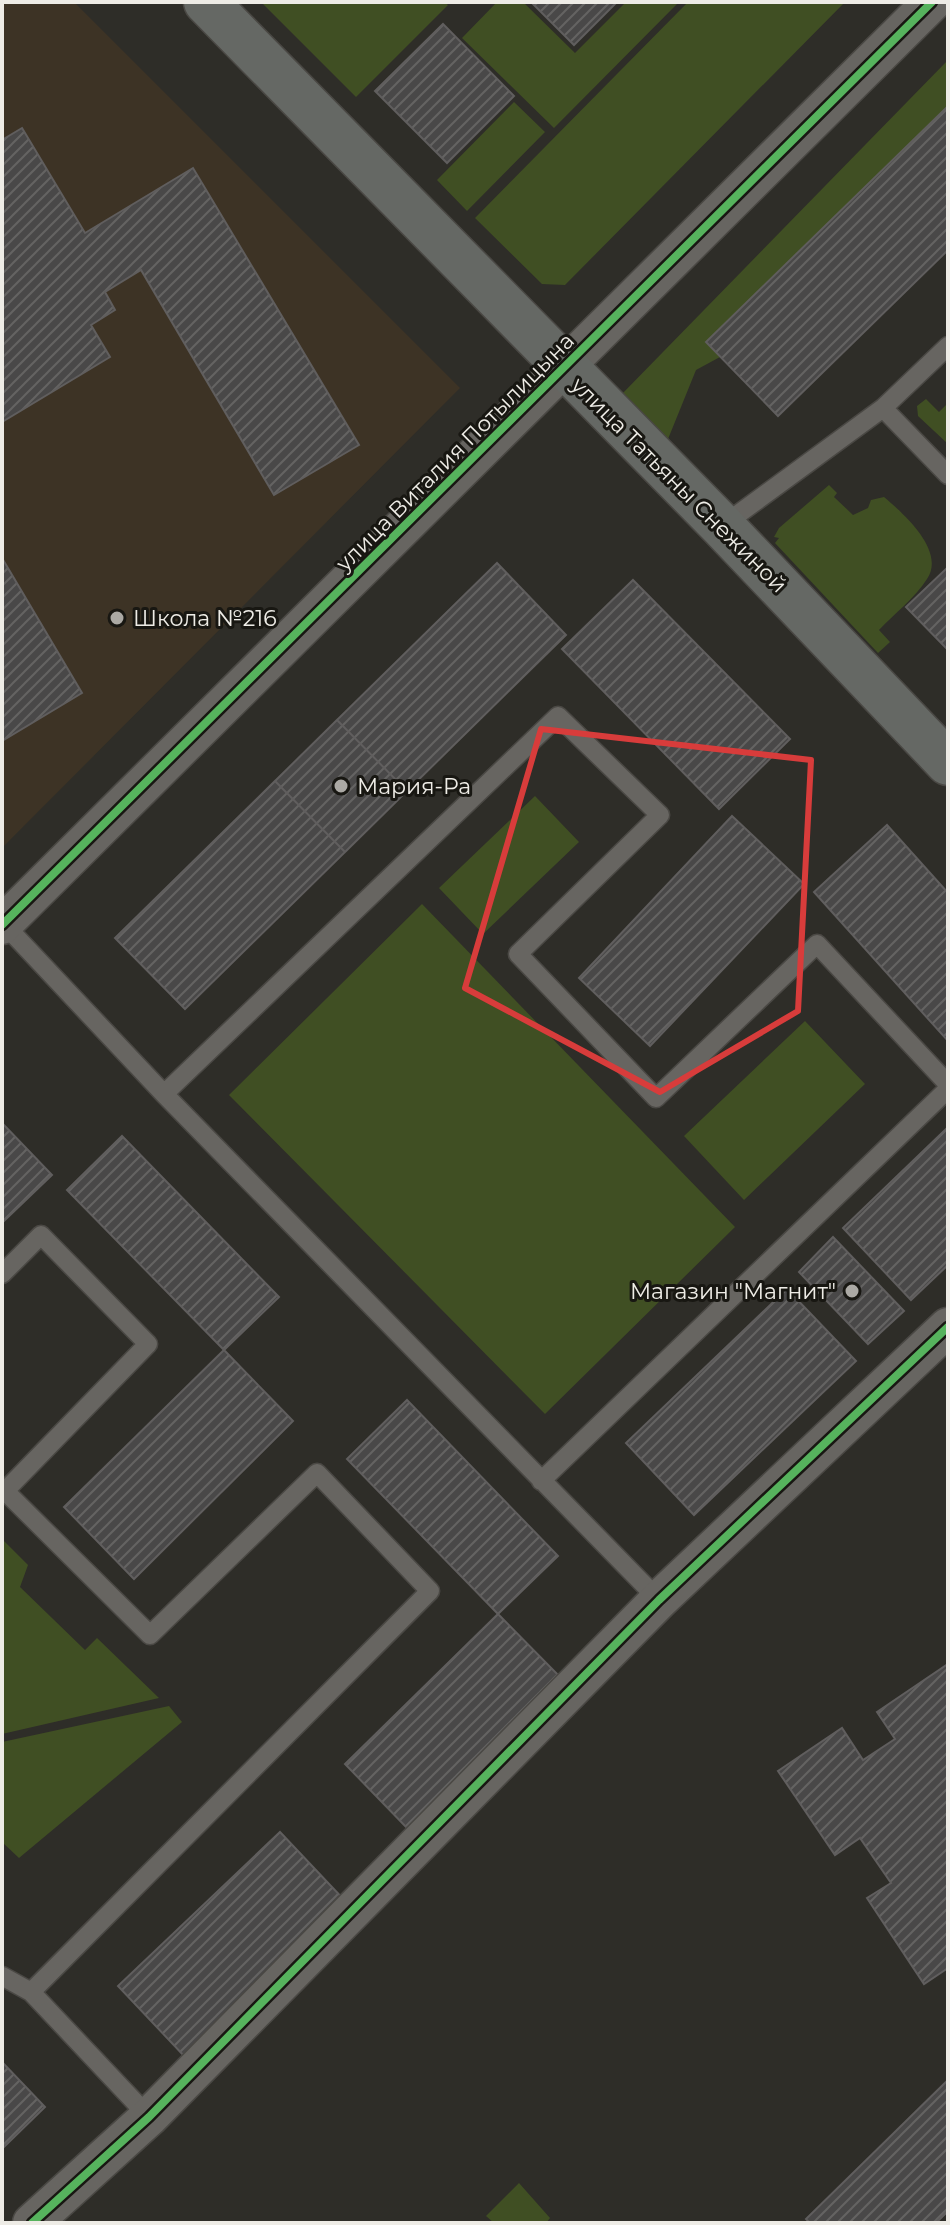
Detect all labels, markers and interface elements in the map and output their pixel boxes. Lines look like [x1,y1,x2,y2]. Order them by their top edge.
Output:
street label: улица Виталия Потылицына [330,327,580,577]
street label: улица Татьяны Снежиной [565,371,792,598]
place label: Школа №216 [133,605,277,632]
marker: Школа №216 [108,609,126,627]
place label: Мария-Ра [357,773,471,800]
marker: Мария-Ра [332,777,350,795]
place label: Магазин "Магнит" [630,1278,836,1305]
marker: Магазин "Магнит" [843,1282,861,1300]

